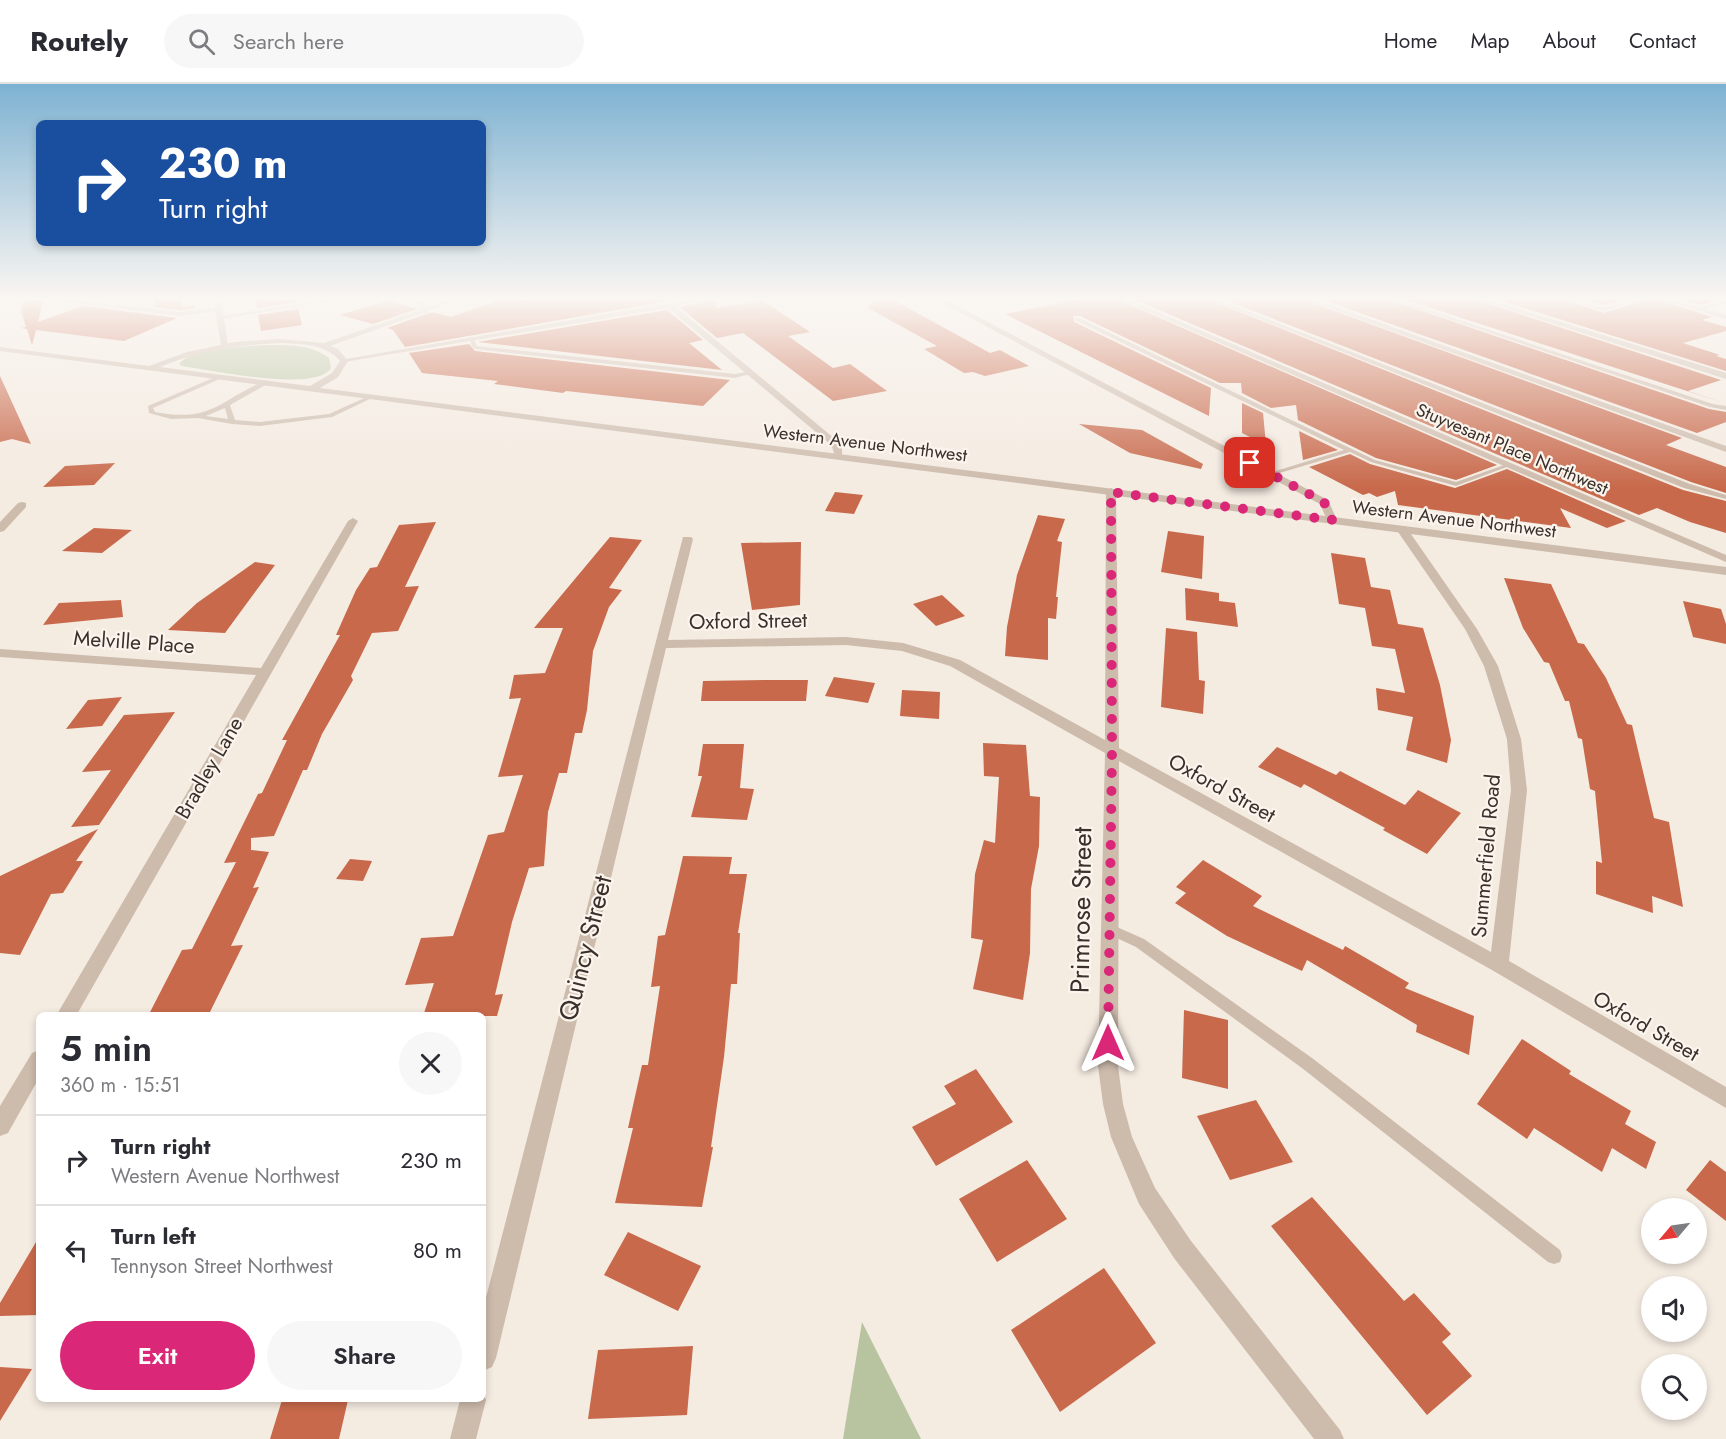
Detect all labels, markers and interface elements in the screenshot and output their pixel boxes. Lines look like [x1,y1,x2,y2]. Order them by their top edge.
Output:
search box [164,14,584,68]
text: Routely [30,21,128,62]
icon: search [185,25,218,58]
text: Search here [233,25,344,57]
text: Home [1384,26,1437,56]
text: Map [1470,26,1510,56]
text: About [1543,26,1596,56]
text: Contact [1629,26,1696,56]
text: 230 m [159,133,287,194]
icon: right [60,144,138,222]
text: Turn right [159,189,267,228]
street label: Stuyvesant Place Northwest [1412,397,1613,502]
street label: Western Avenue Northwest [761,418,969,469]
pin [1224,437,1275,488]
icon: arrive [1233,446,1266,479]
street label: Western Avenue Northwest [1350,494,1558,545]
street label: Oxford Street [689,605,807,637]
street label: Melville Place [72,623,196,661]
street label: Bradley Lane [168,711,250,825]
street label: Oxford Street [1163,746,1281,830]
street label: Summerfield Road [1464,773,1508,939]
street label: Primrose Street [1061,826,1101,993]
street label: Quincy Street [549,871,622,1025]
street label: Oxford Street [1587,983,1705,1069]
position arrow [1076,1011,1140,1075]
text: 5 min [60,1022,152,1074]
button: close [399,1032,462,1095]
text: 360 m · 15:51 [60,1071,181,1100]
text: Turn right [111,1130,211,1162]
icon: right [60,1144,93,1177]
text: 230 m [401,1144,462,1176]
text: Western Avenue Northwest [111,1162,339,1191]
north arrow [1641,1198,1707,1264]
map controls [1641,1198,1707,1420]
text: Turn left [111,1220,196,1252]
icon: left [60,1234,93,1267]
text: 80 m [413,1234,462,1266]
text: Tennyson Street Northwest [111,1252,332,1281]
button: sound [1641,1276,1707,1342]
button: Exit [60,1321,255,1390]
button: Share [267,1321,462,1390]
button: search [1641,1354,1707,1420]

